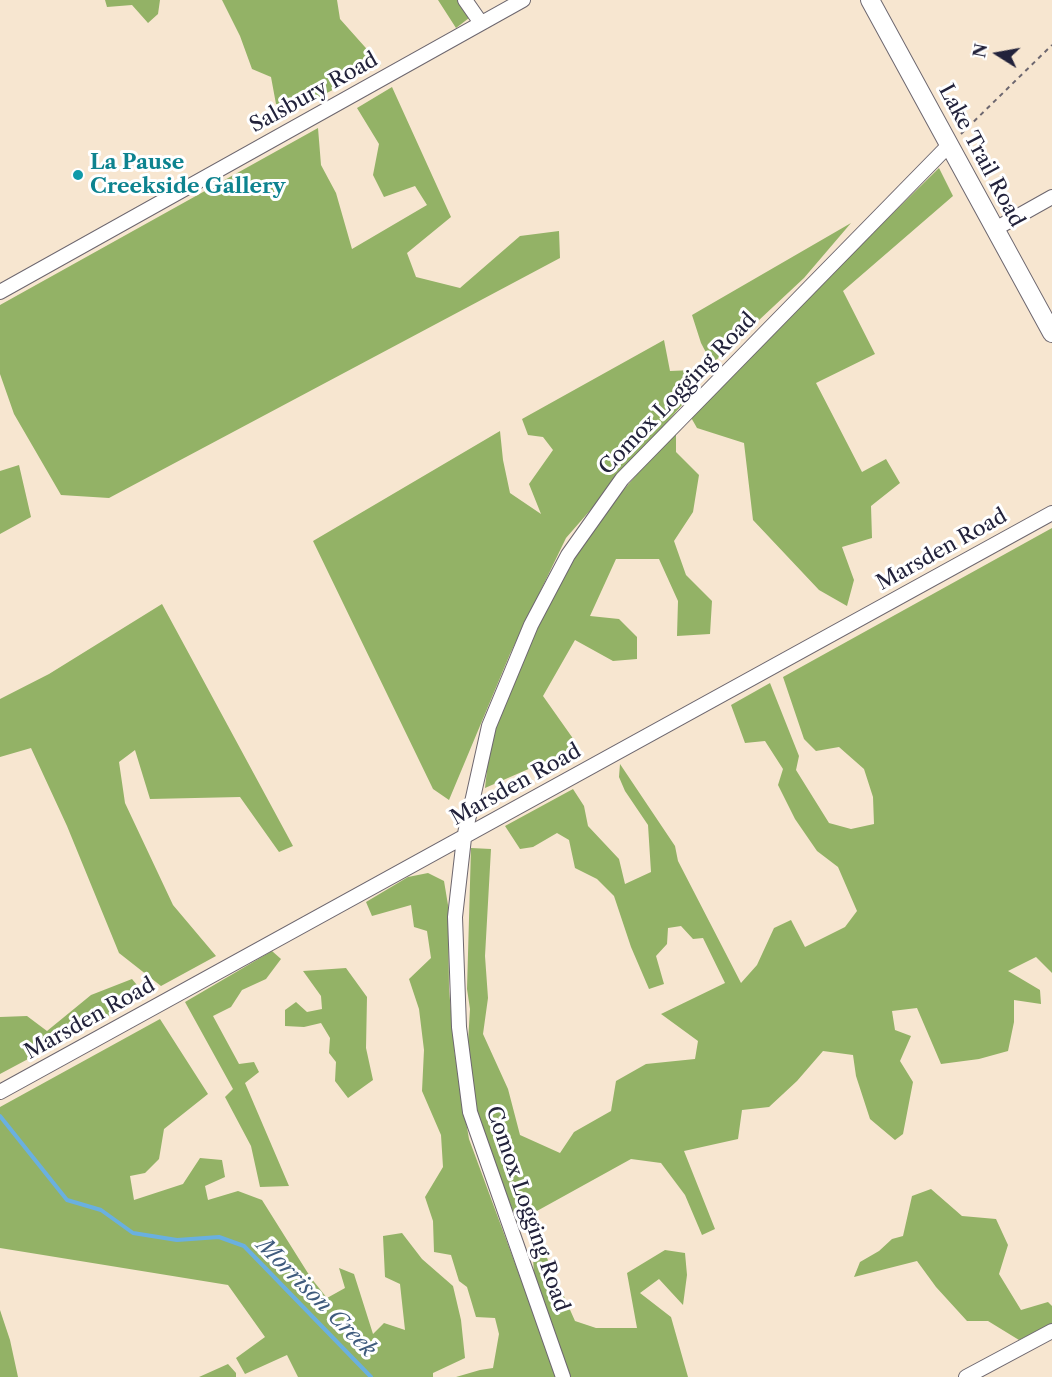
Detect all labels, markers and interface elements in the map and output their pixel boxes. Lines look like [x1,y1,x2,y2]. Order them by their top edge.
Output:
north arrow [968,24,1028,84]
text: N [969,42,991,59]
street label: Salsbury Road [246,47,382,139]
street label: Lake Trail Road [933,80,1029,232]
place label: La Pause Creekside Gallery [90,150,285,200]
marker: La Pause Creekside Gallery [71,168,85,182]
street label: Comox Logging Road [594,308,762,480]
street label: Marsden Road [872,504,1012,596]
street label: Marsden Road [446,739,586,831]
street label: Marsden Road [20,973,160,1065]
street label: Comox Logging Road [480,1103,574,1315]
water label: Morrison Creek [251,1233,381,1363]

